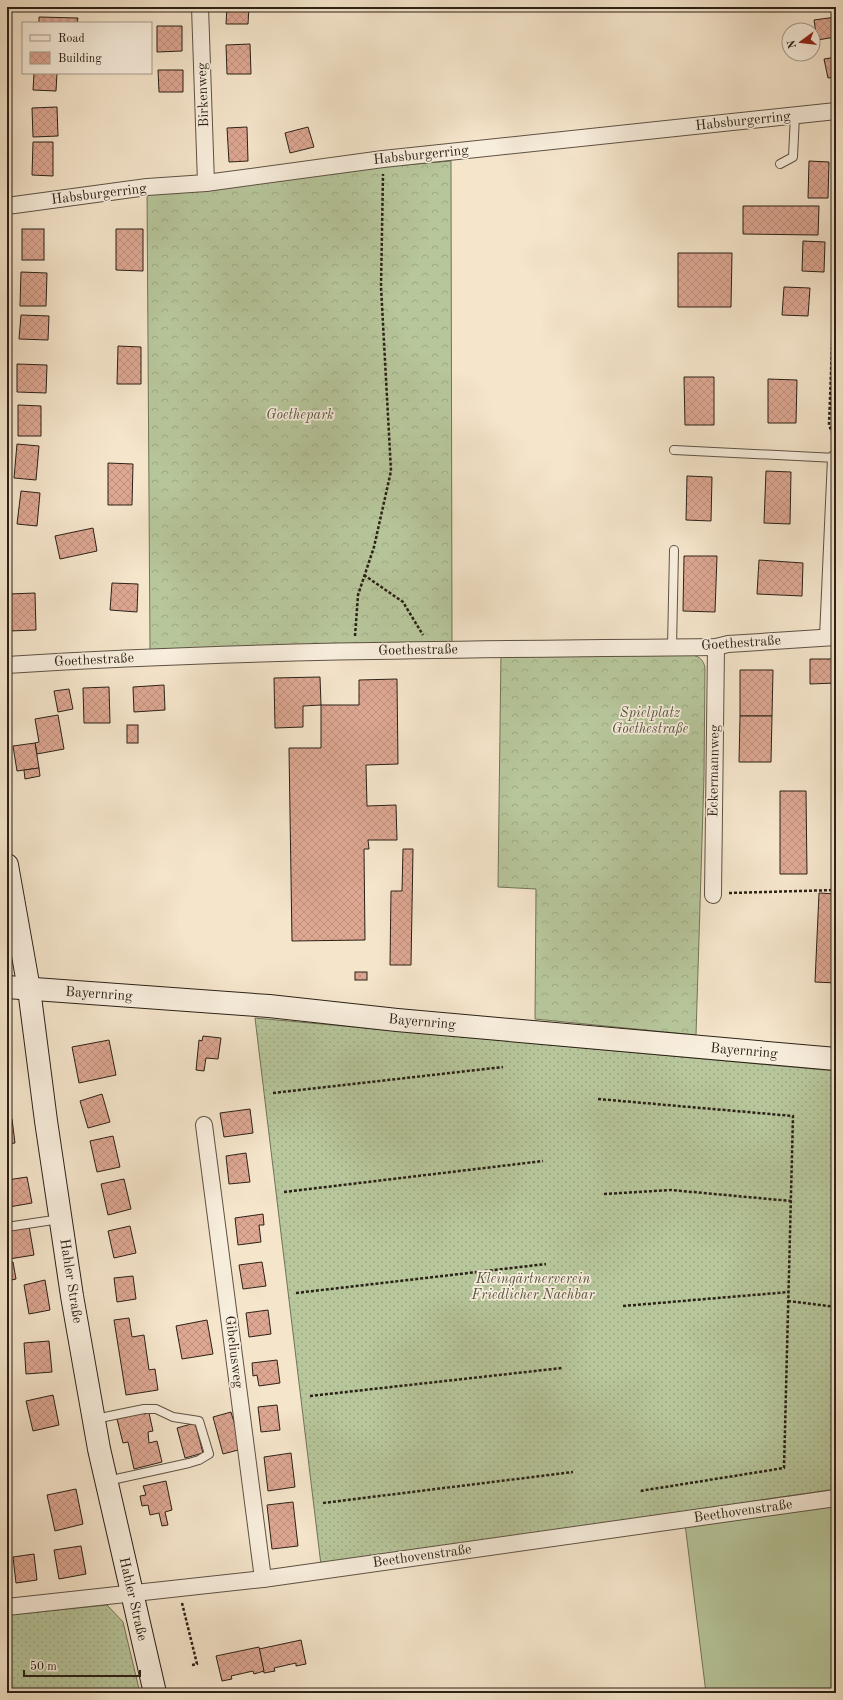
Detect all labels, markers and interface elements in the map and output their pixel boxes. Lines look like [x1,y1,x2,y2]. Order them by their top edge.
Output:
legend [22,22,152,74]
north arrow [781,22,821,62]
text: Road [58,33,85,45]
text: N [786,38,799,50]
text: Building [58,53,102,65]
street label: Birkenweg [195,62,211,128]
street label: Habsburgerring [695,109,792,133]
street label: Habsburgerring [373,143,470,167]
street label: Habsburgerring [51,181,148,207]
park label: Goethepark [266,408,334,423]
street label: Goethestraße [701,633,781,653]
street label: Goethestraße [378,642,458,658]
street label: Goethestraße [54,651,134,669]
park label: Spielplatz Goethestraße [612,706,688,736]
street label: Eckermannweg [706,724,722,817]
street label: Bayernring [65,985,134,1003]
street label: Bayernring [388,1012,457,1032]
street label: Bayernring [710,1041,779,1061]
street label: Hahler Straße [57,1238,85,1324]
park label: Kleingärtnerverein Friedlicher Nachbar [471,1272,595,1302]
street label: Gibeliusweg [223,1315,245,1389]
street label: Beethovenstraße [693,1497,793,1525]
street label: Beethovenstraße [372,1542,472,1570]
street label: Hahler Straße [117,1556,149,1642]
scale bar [24,1652,140,1678]
text: 50 m [30,1660,57,1673]

